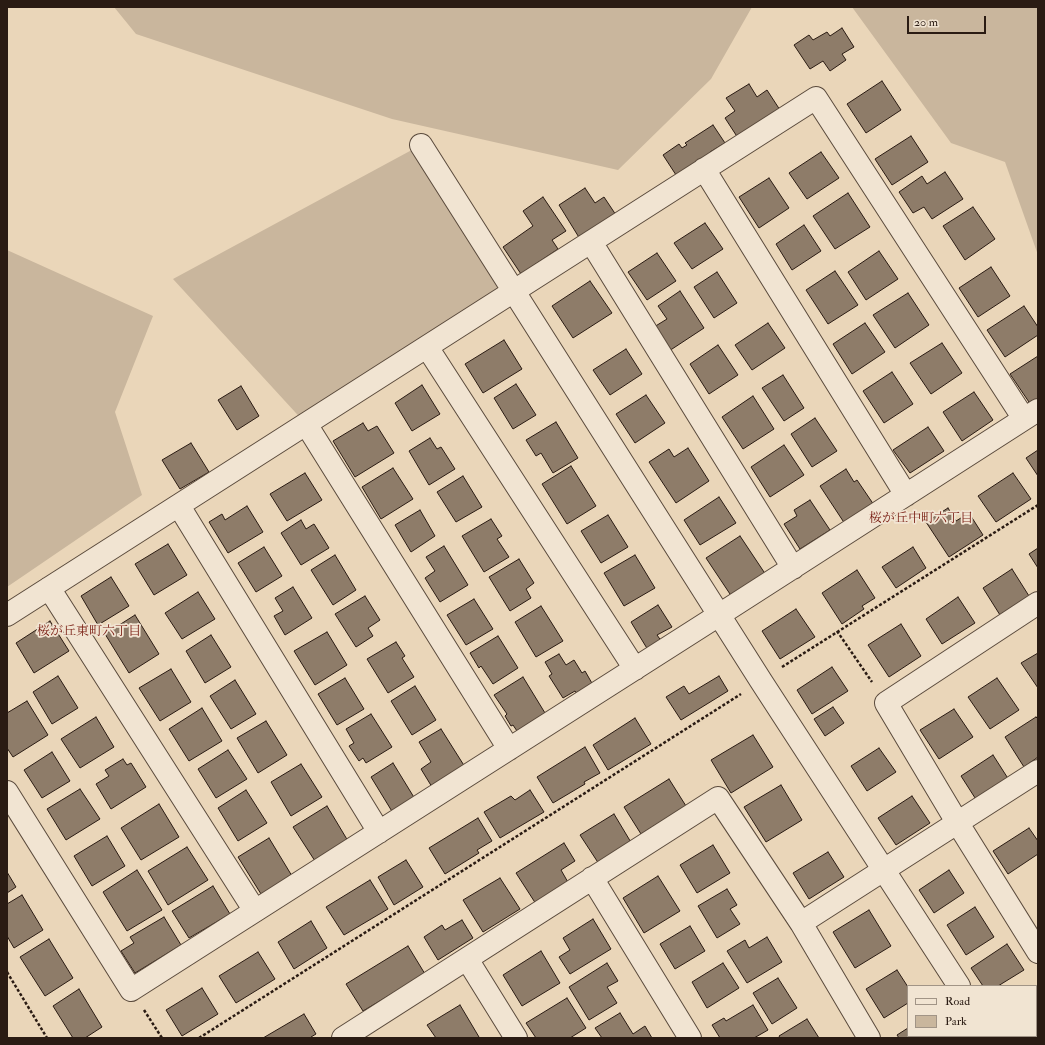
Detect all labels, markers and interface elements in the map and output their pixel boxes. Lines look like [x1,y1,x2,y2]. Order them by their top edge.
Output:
scale bar [909,8,988,34]
text: 20 m [914,15,938,30]
district label: 桜が丘中町六丁目 [869,511,973,527]
district label: 桜が丘東町六丁目 [37,624,141,640]
legend [907,985,1037,1037]
text: Road [945,994,970,1009]
text: Park [945,1014,967,1029]

